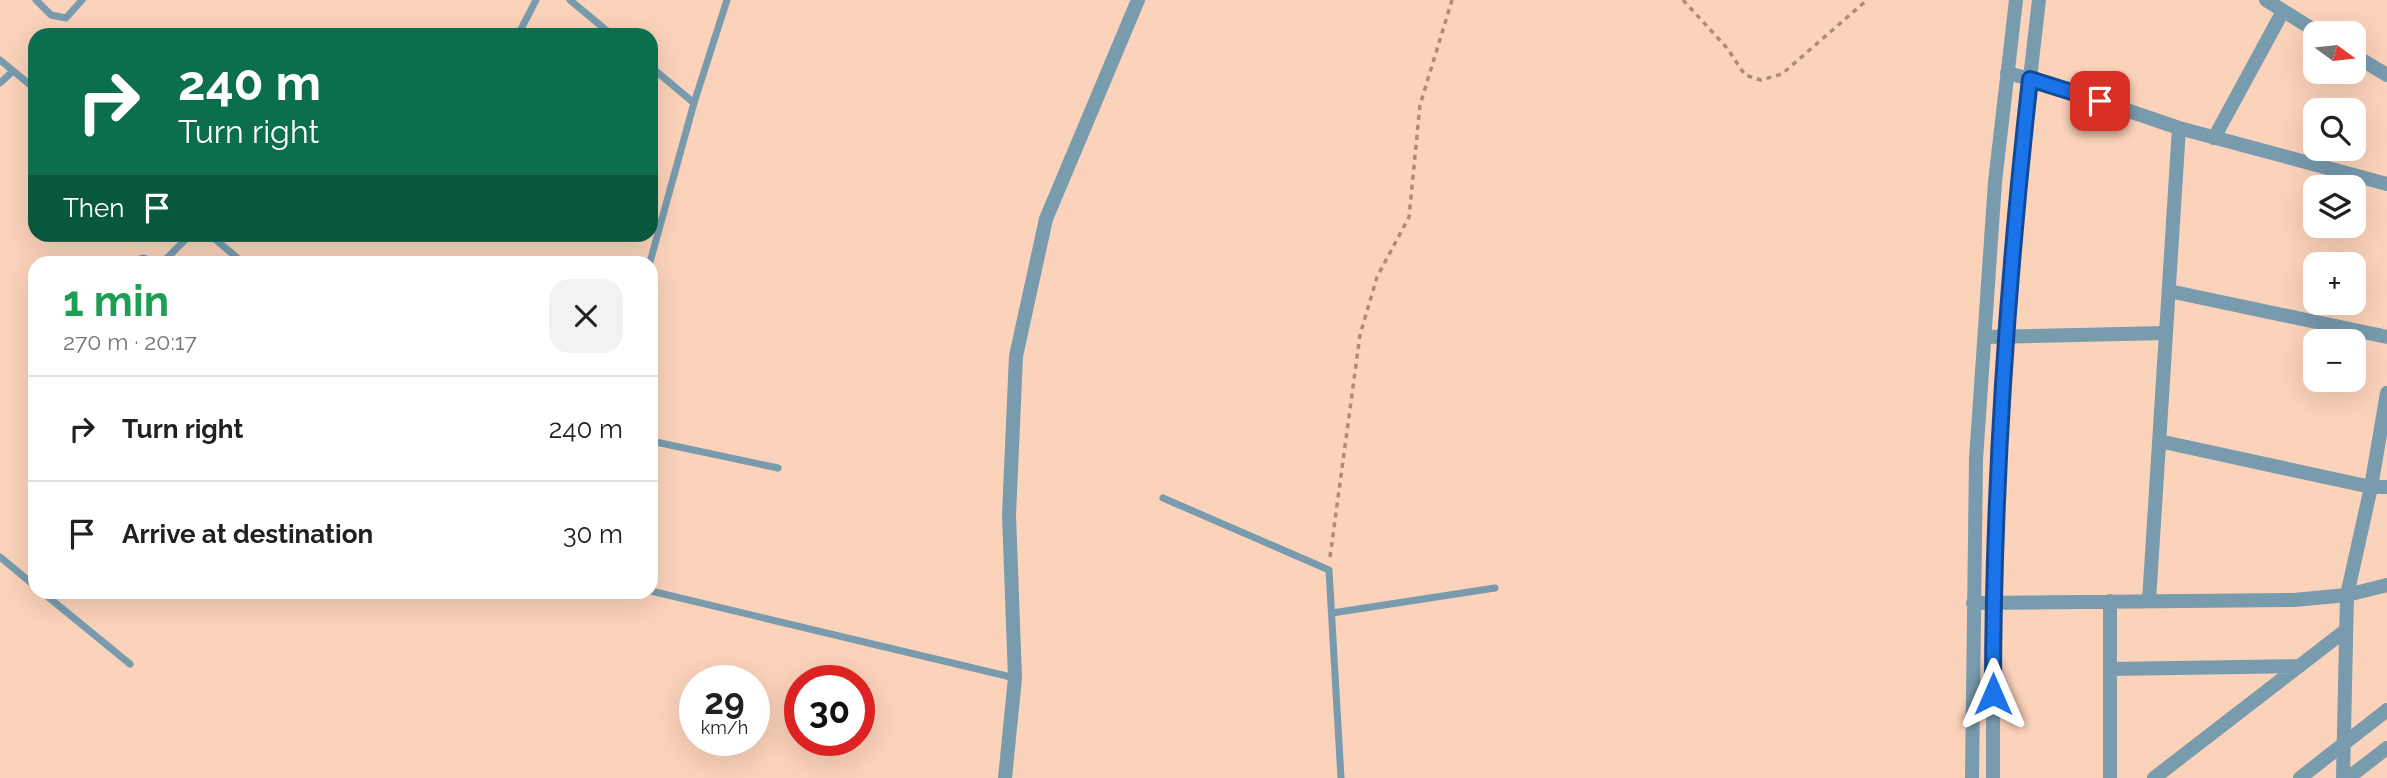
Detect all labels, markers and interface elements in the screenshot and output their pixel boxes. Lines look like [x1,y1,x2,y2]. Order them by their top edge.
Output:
north arrow [2303,21,2366,84]
map controls [2303,21,2366,392]
text: 240 m [178,54,321,111]
icon: right [63,56,154,147]
pin [2070,71,2130,131]
icon: arrive [2081,82,2119,120]
button: search [2303,98,2366,161]
text: Turn right [178,113,319,150]
button: layers [2303,175,2366,238]
icon: arrive [138,189,176,227]
text: Then [63,193,124,223]
button: + [2303,252,2366,315]
text: 1 min [63,277,169,326]
button: close [549,279,623,353]
text: 270 m · 20:17 [63,328,197,355]
button: − [2303,329,2366,392]
icon: right [63,410,101,448]
text: Turn right [122,414,243,444]
text: 240 m [549,414,623,444]
icon: arrive [63,515,101,553]
text: Arrive at destination [122,519,373,549]
text: 30 m [563,519,623,549]
position arrow [1956,657,2030,731]
speed limit sign: 30 [784,665,875,756]
text: 29 [704,681,745,722]
text: km/h [701,717,748,738]

